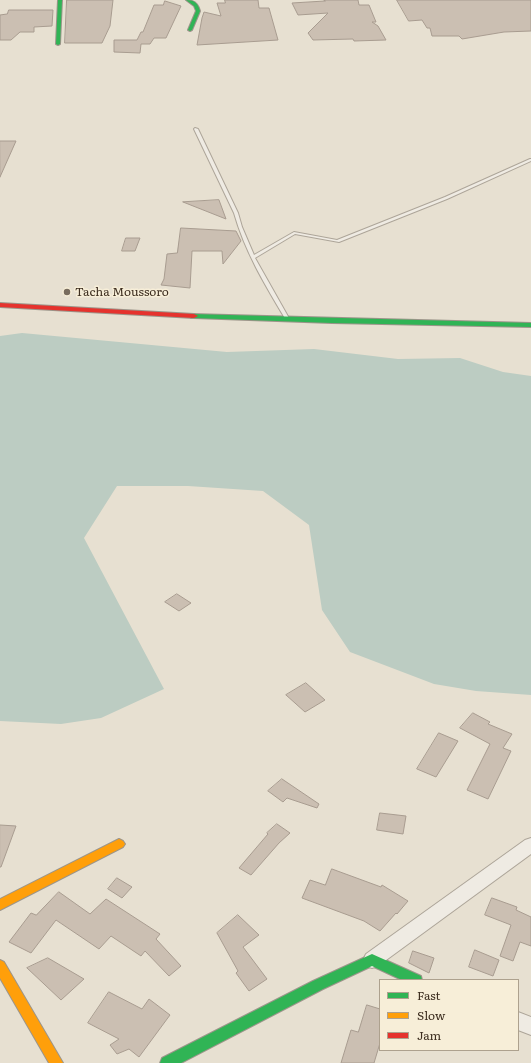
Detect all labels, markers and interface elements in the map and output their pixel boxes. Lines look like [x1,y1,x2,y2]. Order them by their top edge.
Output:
place label: Tacha Moussoro [75,285,169,299]
marker: Tacha Moussoro [62,287,72,297]
legend [379,979,519,1051]
text: Fast [417,986,440,1004]
text: Slow [417,1006,445,1024]
text: Jam [417,1026,441,1044]

